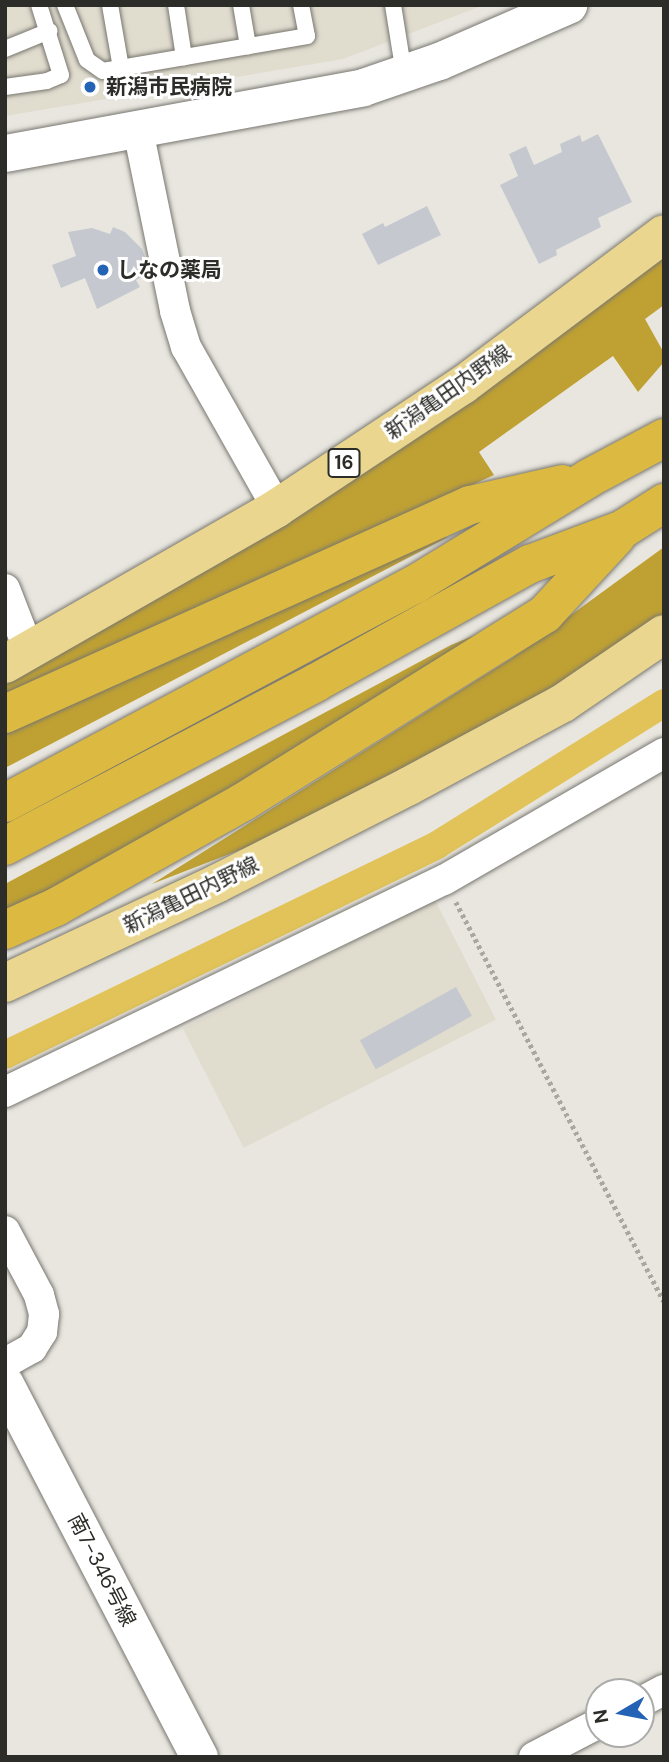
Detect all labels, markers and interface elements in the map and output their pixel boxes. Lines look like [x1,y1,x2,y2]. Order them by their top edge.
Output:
place label: 新潟市民病院 [106,74,232,100]
marker: 新潟市民病院 [80,77,100,97]
place label: しなの薬局 [117,257,222,283]
marker: しなの薬局 [95,262,111,278]
street label: 新潟亀田内野線 [381,340,515,444]
road number: 16 [326,447,362,478]
street label: 新潟亀田内野線 [119,851,263,939]
street label: 南7-346号線 [63,1509,141,1631]
north arrow [585,1678,655,1748]
text: N [587,1707,614,1725]

